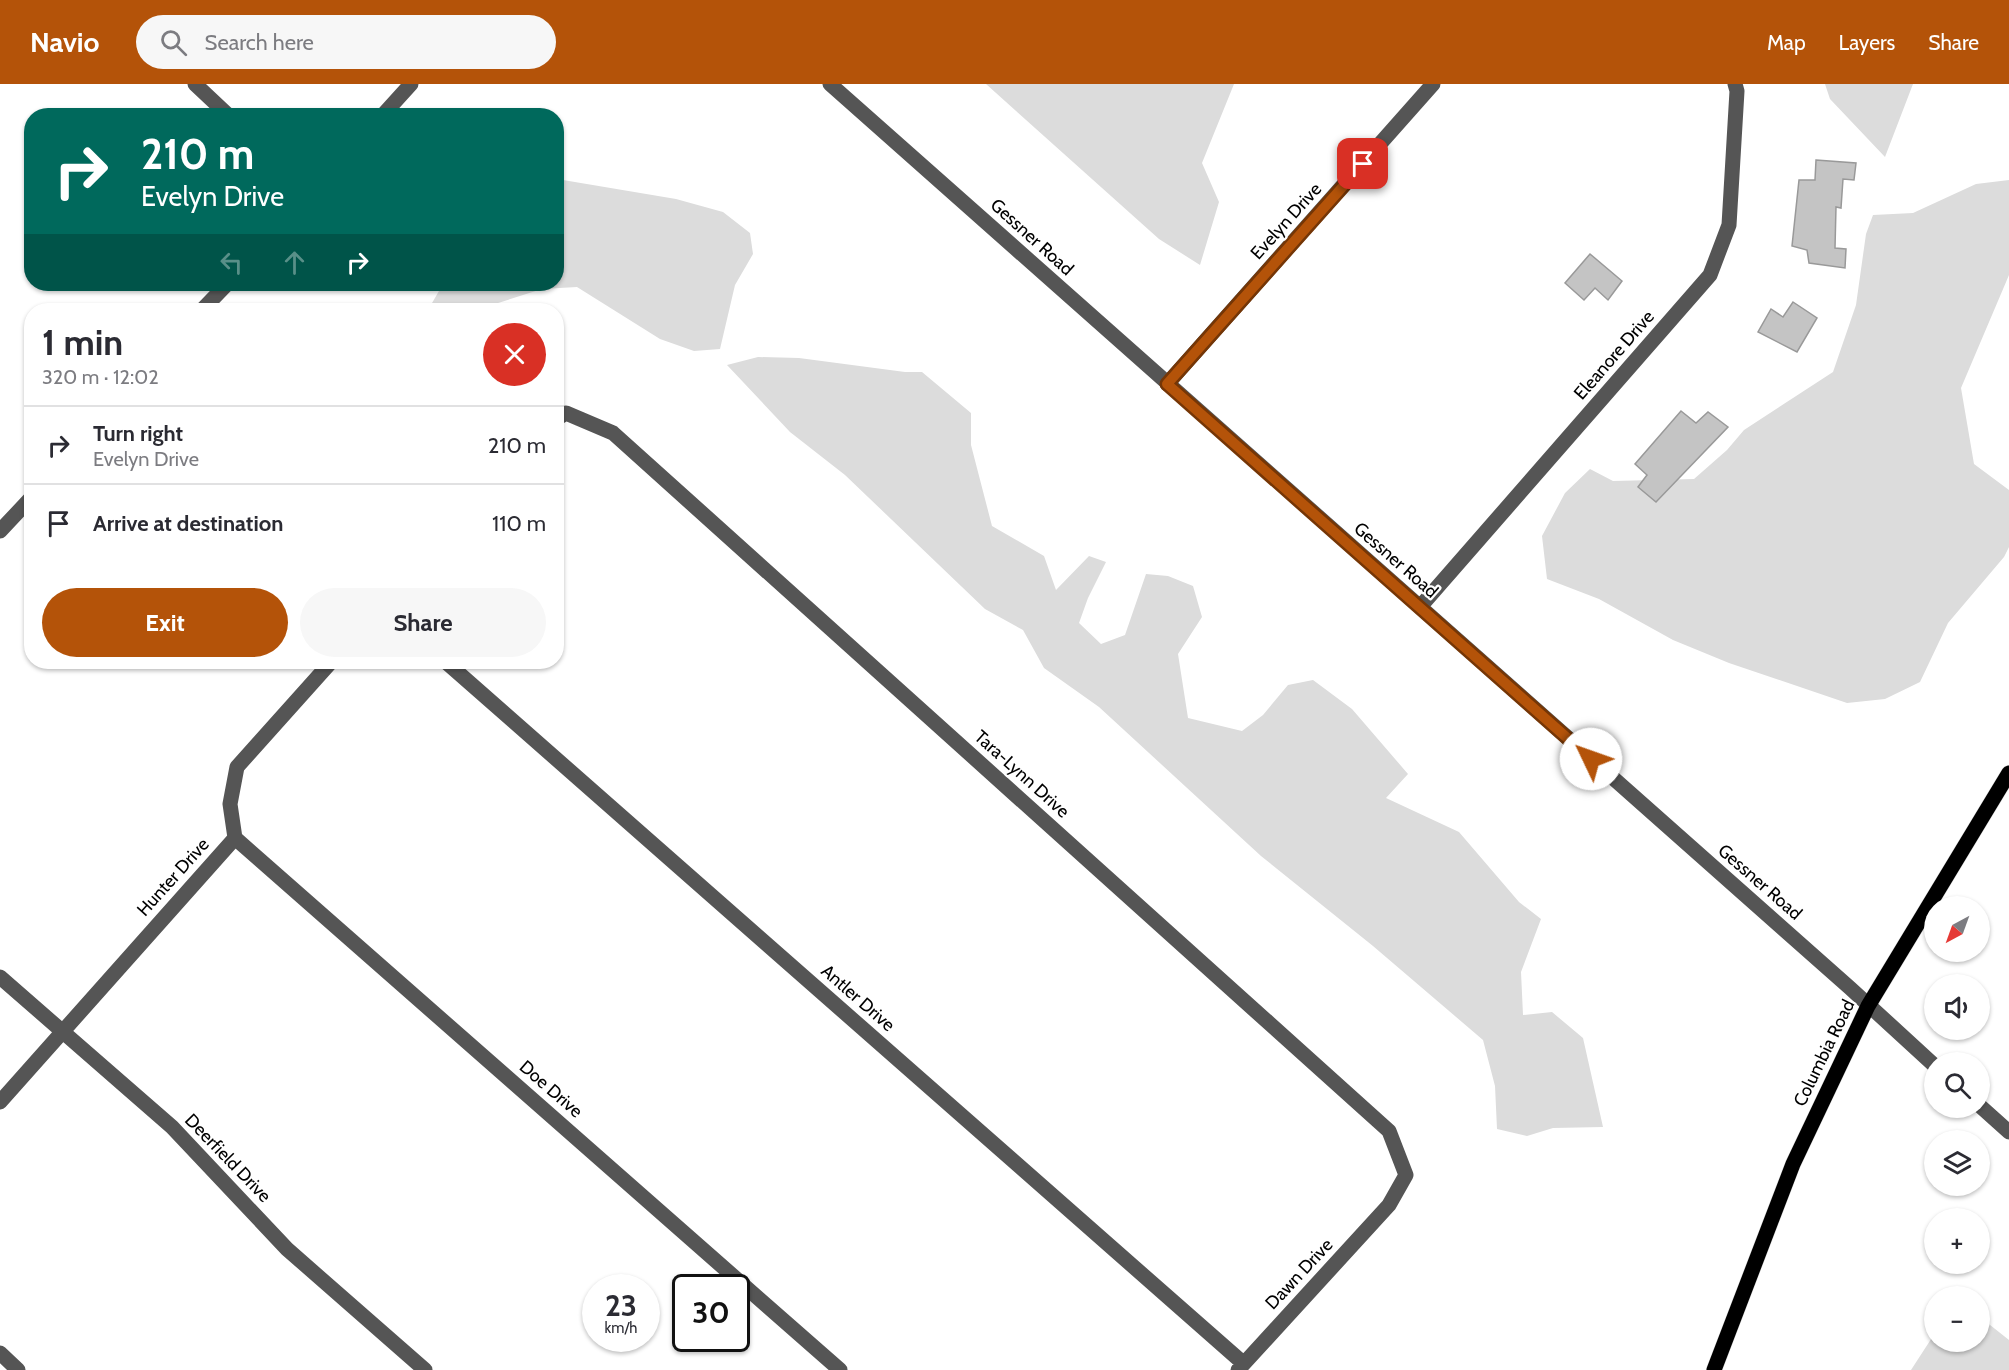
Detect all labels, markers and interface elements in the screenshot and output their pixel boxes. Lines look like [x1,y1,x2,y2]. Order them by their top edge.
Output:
search box [136,15,556,69]
text: Navio [30,25,100,59]
icon: search [157,26,190,59]
text: Search here [205,29,314,56]
text: Map [1767,30,1806,55]
text: Layers [1839,30,1895,55]
text: Share [1928,30,1979,55]
text: 210 m [141,128,254,180]
icon: right [42,132,120,210]
pin [1337,138,1388,189]
icon: arrive [1346,147,1379,180]
street label: Evelyn Drive [1246,178,1326,264]
text: Evelyn Drive [141,180,284,213]
street label: Gessner Road [986,194,1078,280]
icon: left [215,246,248,279]
icon: ahead [278,246,311,279]
icon: right [341,246,374,279]
street label: Eleanore Drive [1569,306,1659,404]
text: 1 min [42,320,123,364]
button: close [483,323,546,386]
text: 320 m · 12:02 [42,365,159,389]
text: Turn right [93,420,183,447]
icon: right [42,429,75,462]
text: 210 m [488,432,546,459]
text: Evelyn Drive [93,447,199,471]
icon: arrive [42,507,75,540]
text: Arrive at destination [93,510,283,537]
text: 110 m [492,510,546,537]
street label: Gessner Road [1349,518,1443,602]
button: Exit [42,588,288,657]
button: Share [300,588,546,657]
street label: Tara-Lynn Drive [970,726,1074,822]
position arrow [1559,727,1623,791]
street label: Hunter Drive [132,834,214,920]
street label: Gessner Road [1713,840,1807,924]
north arrow [1924,896,1990,962]
map controls [1924,896,1990,1352]
street label: Antler Drive [817,960,899,1036]
button: sound [1924,974,1990,1040]
street label: Columbia Road [1789,996,1859,1110]
button: search [1924,1052,1990,1118]
street label: Doe Drive [515,1056,587,1122]
street label: Deerfield Drive [180,1109,276,1207]
button: layers [1924,1130,1990,1196]
button: + [1924,1208,1990,1274]
street label: Dawn Drive [1261,1234,1337,1314]
speed limit sign: 30 [672,1274,750,1352]
button: − [1924,1286,1990,1352]
text: 23 [605,1287,637,1324]
text: km/h [605,1319,637,1337]

